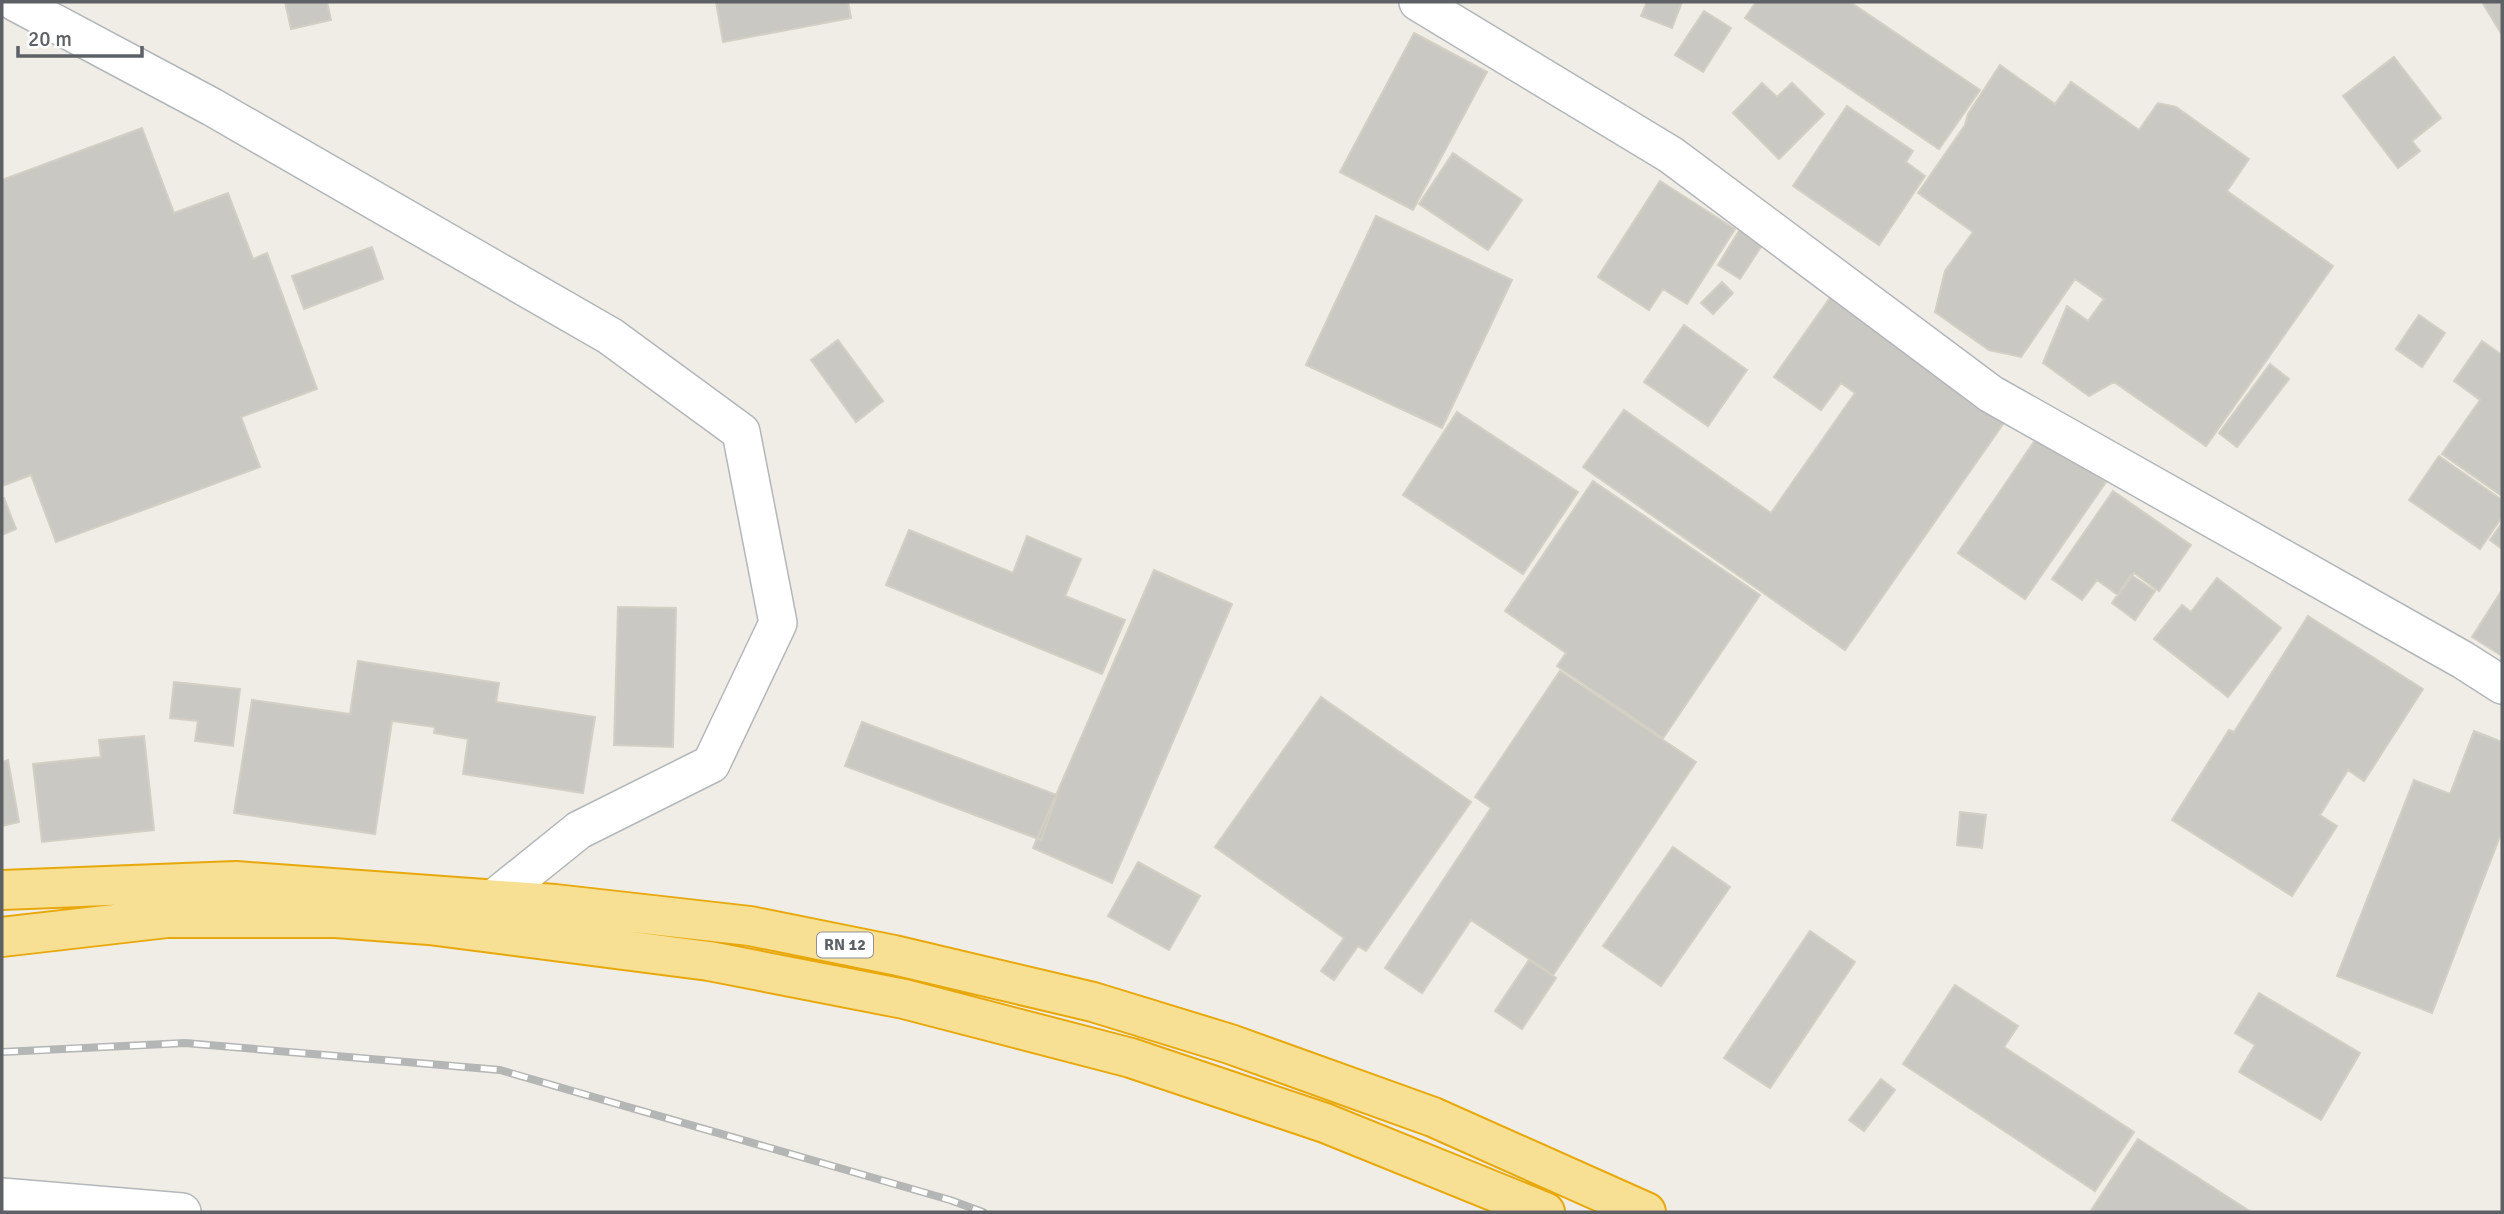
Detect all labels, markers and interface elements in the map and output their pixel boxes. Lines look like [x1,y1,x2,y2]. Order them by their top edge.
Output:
scale bar [18,14,142,58]
text: 20 m [28,26,72,52]
road number: RN 12 [817,932,873,958]

